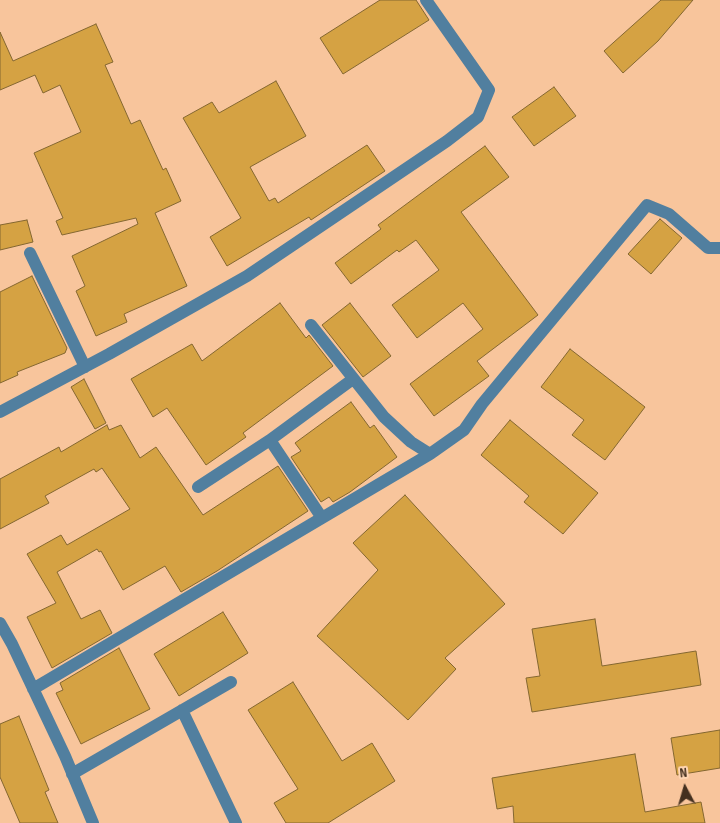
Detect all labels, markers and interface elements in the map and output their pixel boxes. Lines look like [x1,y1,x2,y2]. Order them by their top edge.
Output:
north arrow [660,763,710,813]
text: N [679,764,688,781]

